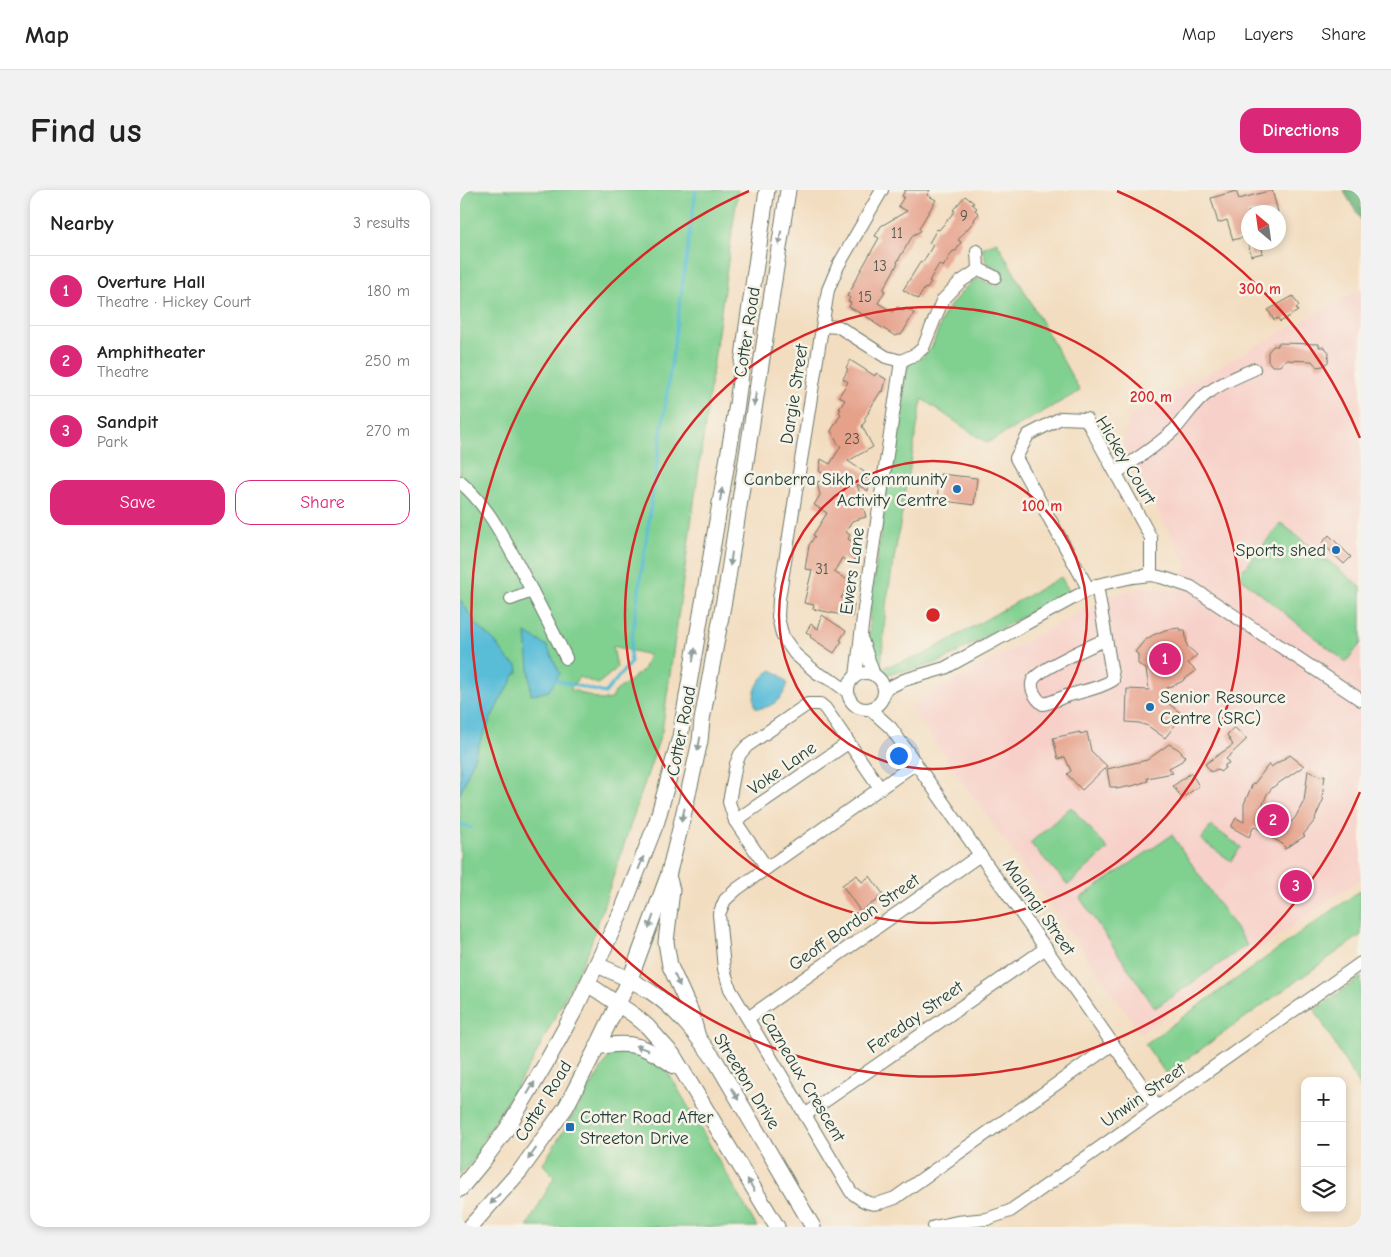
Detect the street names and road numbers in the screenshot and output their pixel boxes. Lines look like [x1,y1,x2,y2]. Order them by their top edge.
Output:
street label: Cotter Road [730,285,765,379]
street label: Dargie Street [776,342,813,446]
street label: Hickey Court [1091,412,1161,509]
street label: Ewers Lane [836,526,869,616]
street label: Cotter Road [662,684,701,778]
street label: Voke Lane [744,737,820,800]
street label: Malangi Street [998,855,1080,960]
street label: Geoff Bardon Street [785,869,924,975]
street label: Fereday Street [863,976,968,1058]
street label: Cazneaux Crescent [756,1009,850,1146]
street label: Streeton Drive [709,1030,784,1133]
street label: Cotter Road [510,1057,577,1146]
street label: Unwin Street [1097,1058,1190,1132]

